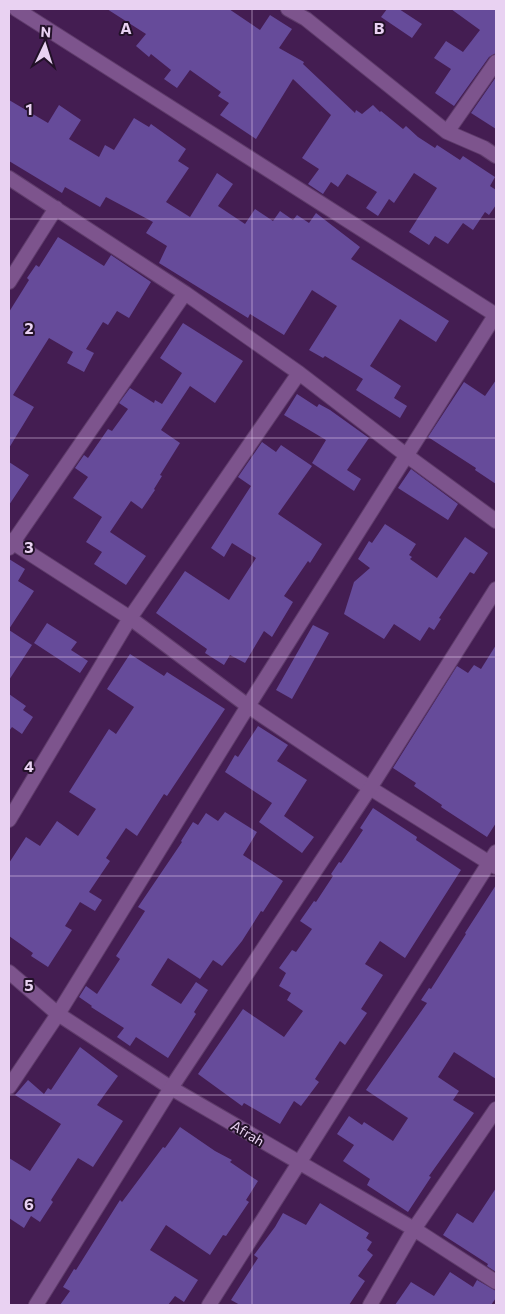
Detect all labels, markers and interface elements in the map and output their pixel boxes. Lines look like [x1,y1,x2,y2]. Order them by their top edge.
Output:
text: A [120,18,132,37]
text: B [374,18,385,37]
north arrow [20,20,70,70]
text: N [40,23,52,40]
text: 1 [25,99,33,118]
text: 2 [24,318,34,337]
text: 3 [24,537,34,556]
text: 4 [24,756,34,775]
text: 5 [24,975,34,994]
street label: Afrah [228,1117,268,1149]
text: 6 [24,1194,34,1213]

